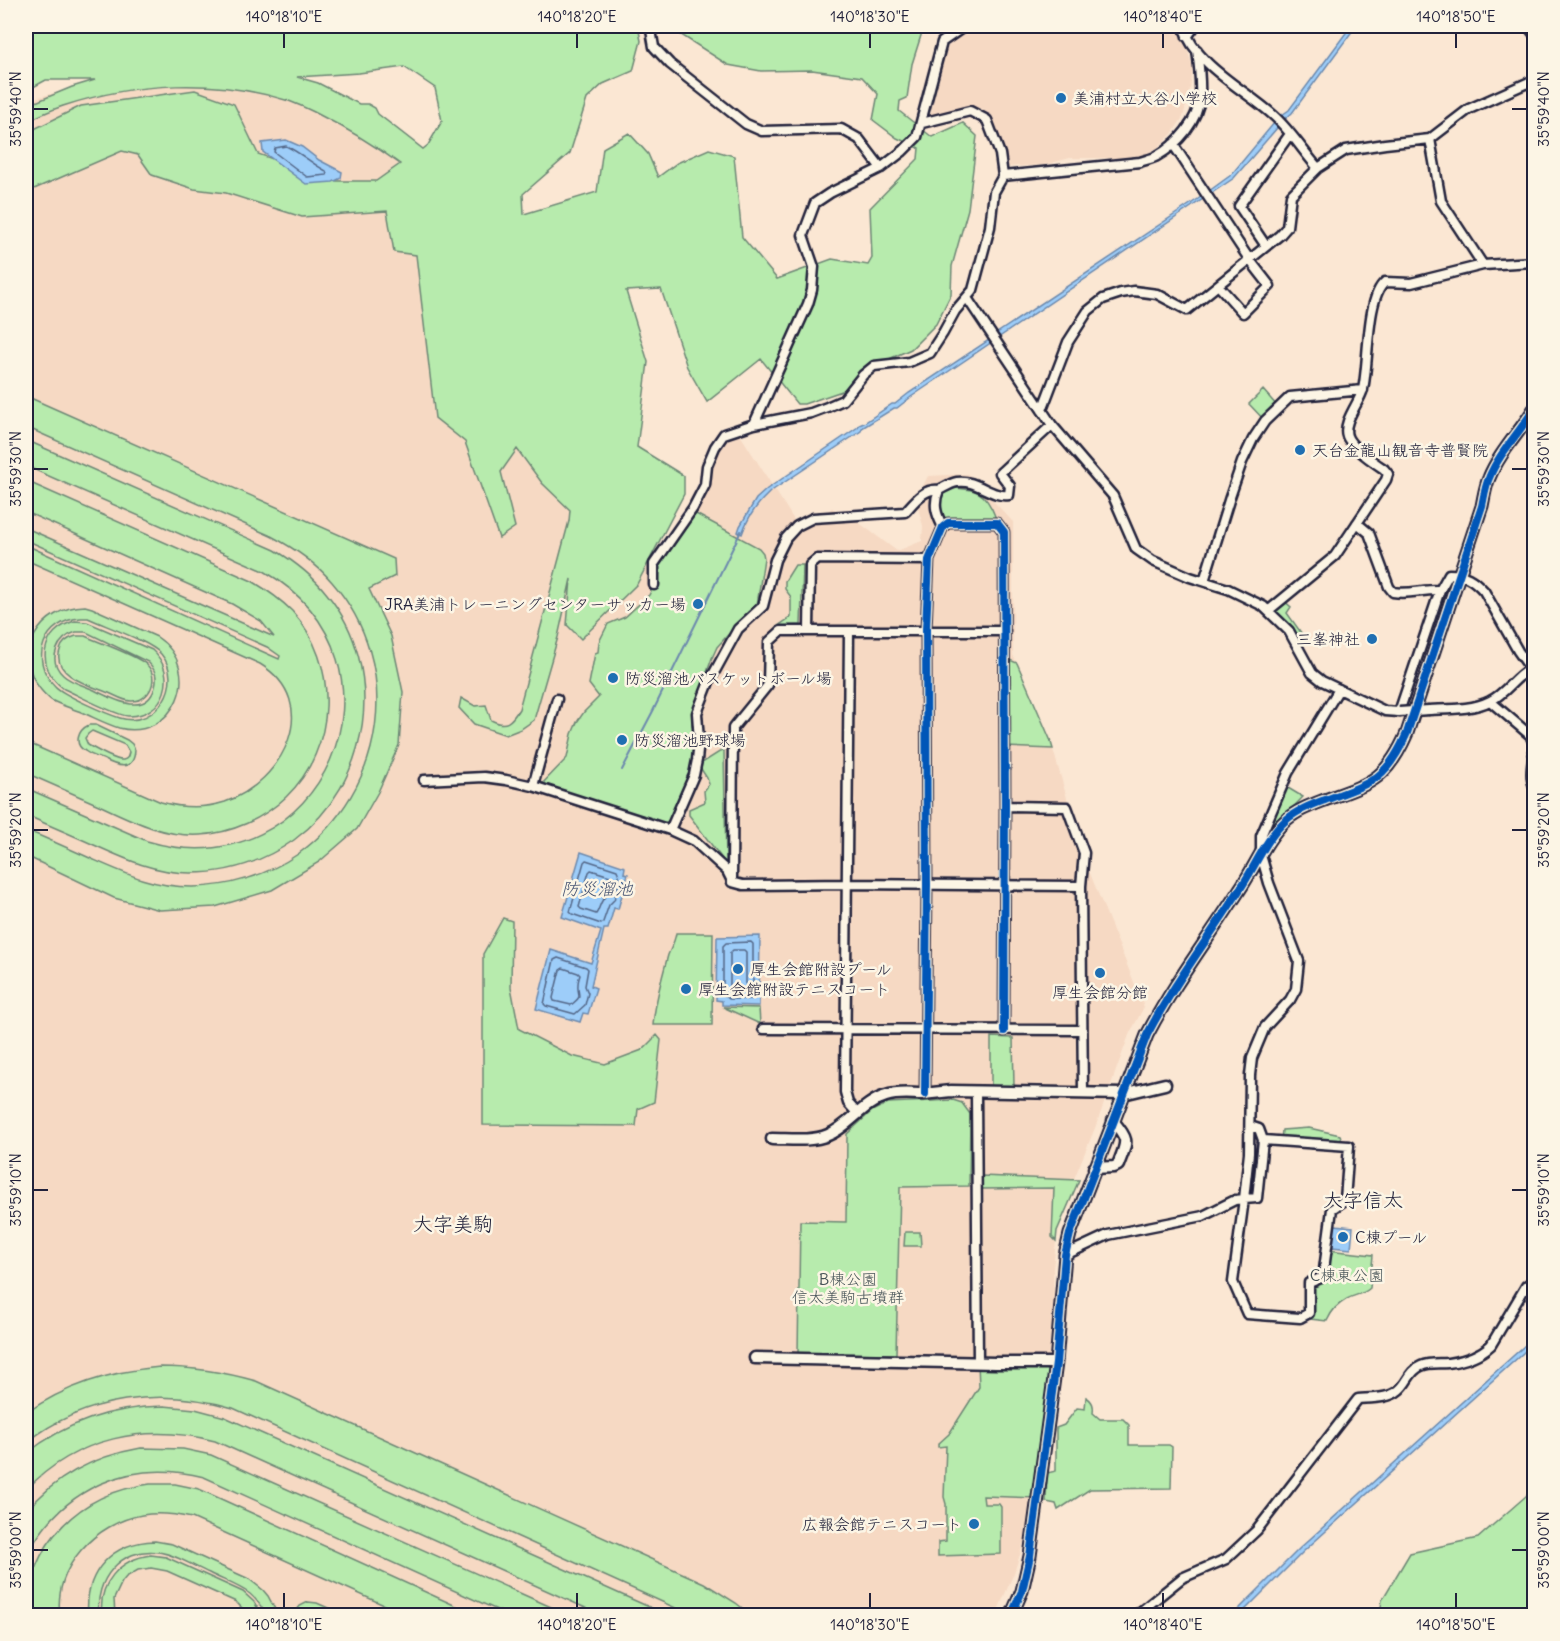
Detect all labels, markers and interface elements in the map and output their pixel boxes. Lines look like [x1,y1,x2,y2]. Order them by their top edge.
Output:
text: 140°18'10"E [246,7,323,26]
text: 140°18'20"E [538,7,617,26]
text: 140°18'30"E [830,7,910,26]
text: 140°18'40"E [1123,7,1203,26]
text: 140°18'50"E [1416,7,1496,26]
text: 35°59'40"N [6,71,25,147]
text: 35°59'40"N [1534,71,1553,147]
place label: 美浦村立大谷小学校 [1073,88,1217,108]
marker: 美浦村立大谷小学校 [1054,91,1068,105]
text: 35°59'30"N [6,431,25,507]
text: 35°59'30"N [1534,431,1553,507]
place label: 天台金龍山観音寺普賢院 [1312,440,1488,460]
marker: 天台金龍山観音寺普賢院 [1293,443,1307,457]
place label: JRA美浦トレーニングセンターサッカー場 [385,594,686,614]
marker: JRA美浦トレーニングセンターサッカー場 [691,597,705,611]
place label: 三峯神社 [1296,629,1360,649]
marker: 三峯神社 [1365,632,1379,646]
place label: 防災溜池バスケットボール場 [625,668,832,688]
marker: 防災溜池バスケットボール場 [606,671,620,685]
place label: 防災溜池野球場 [634,730,746,750]
marker: 防災溜池野球場 [615,733,629,747]
text: 35°59'20"N [6,792,25,868]
text: 35°59'20"N [1534,792,1553,868]
water label: 防災溜池 [561,877,634,900]
place label: 厚生会館附設プール [750,959,892,979]
marker: 厚生会館附設プール [731,962,745,976]
marker: 厚生会館分館 [1093,966,1107,980]
place label: 厚生会館附設テニスコート [698,979,890,999]
marker: 厚生会館附設テニスコート [679,982,693,996]
place label: 厚生会館分館 [1052,982,1148,1002]
text: 35°59'10"N [6,1153,25,1227]
text: 35°59'10"N [1534,1153,1553,1227]
district label: 大字信太 [1323,1187,1403,1212]
district label: 大字美駒 [413,1211,493,1236]
place label: C棟プール [1355,1227,1428,1247]
marker: C棟プール [1336,1230,1350,1244]
park label: C棟東公園 [1310,1265,1384,1285]
park label: B棟公園 信太美駒古墳群 [792,1269,904,1307]
text: 35°59'00"N [6,1511,25,1589]
text: 35°59'00"N [1534,1511,1553,1589]
place label: 広報会館テニスコート [802,1514,962,1534]
marker: 広報会館テニスコート [967,1517,981,1531]
text: 140°18'10"E [246,1615,323,1634]
text: 140°18'20"E [538,1615,617,1634]
text: 140°18'30"E [830,1615,910,1634]
text: 140°18'40"E [1123,1615,1203,1634]
text: 140°18'50"E [1416,1615,1496,1634]

